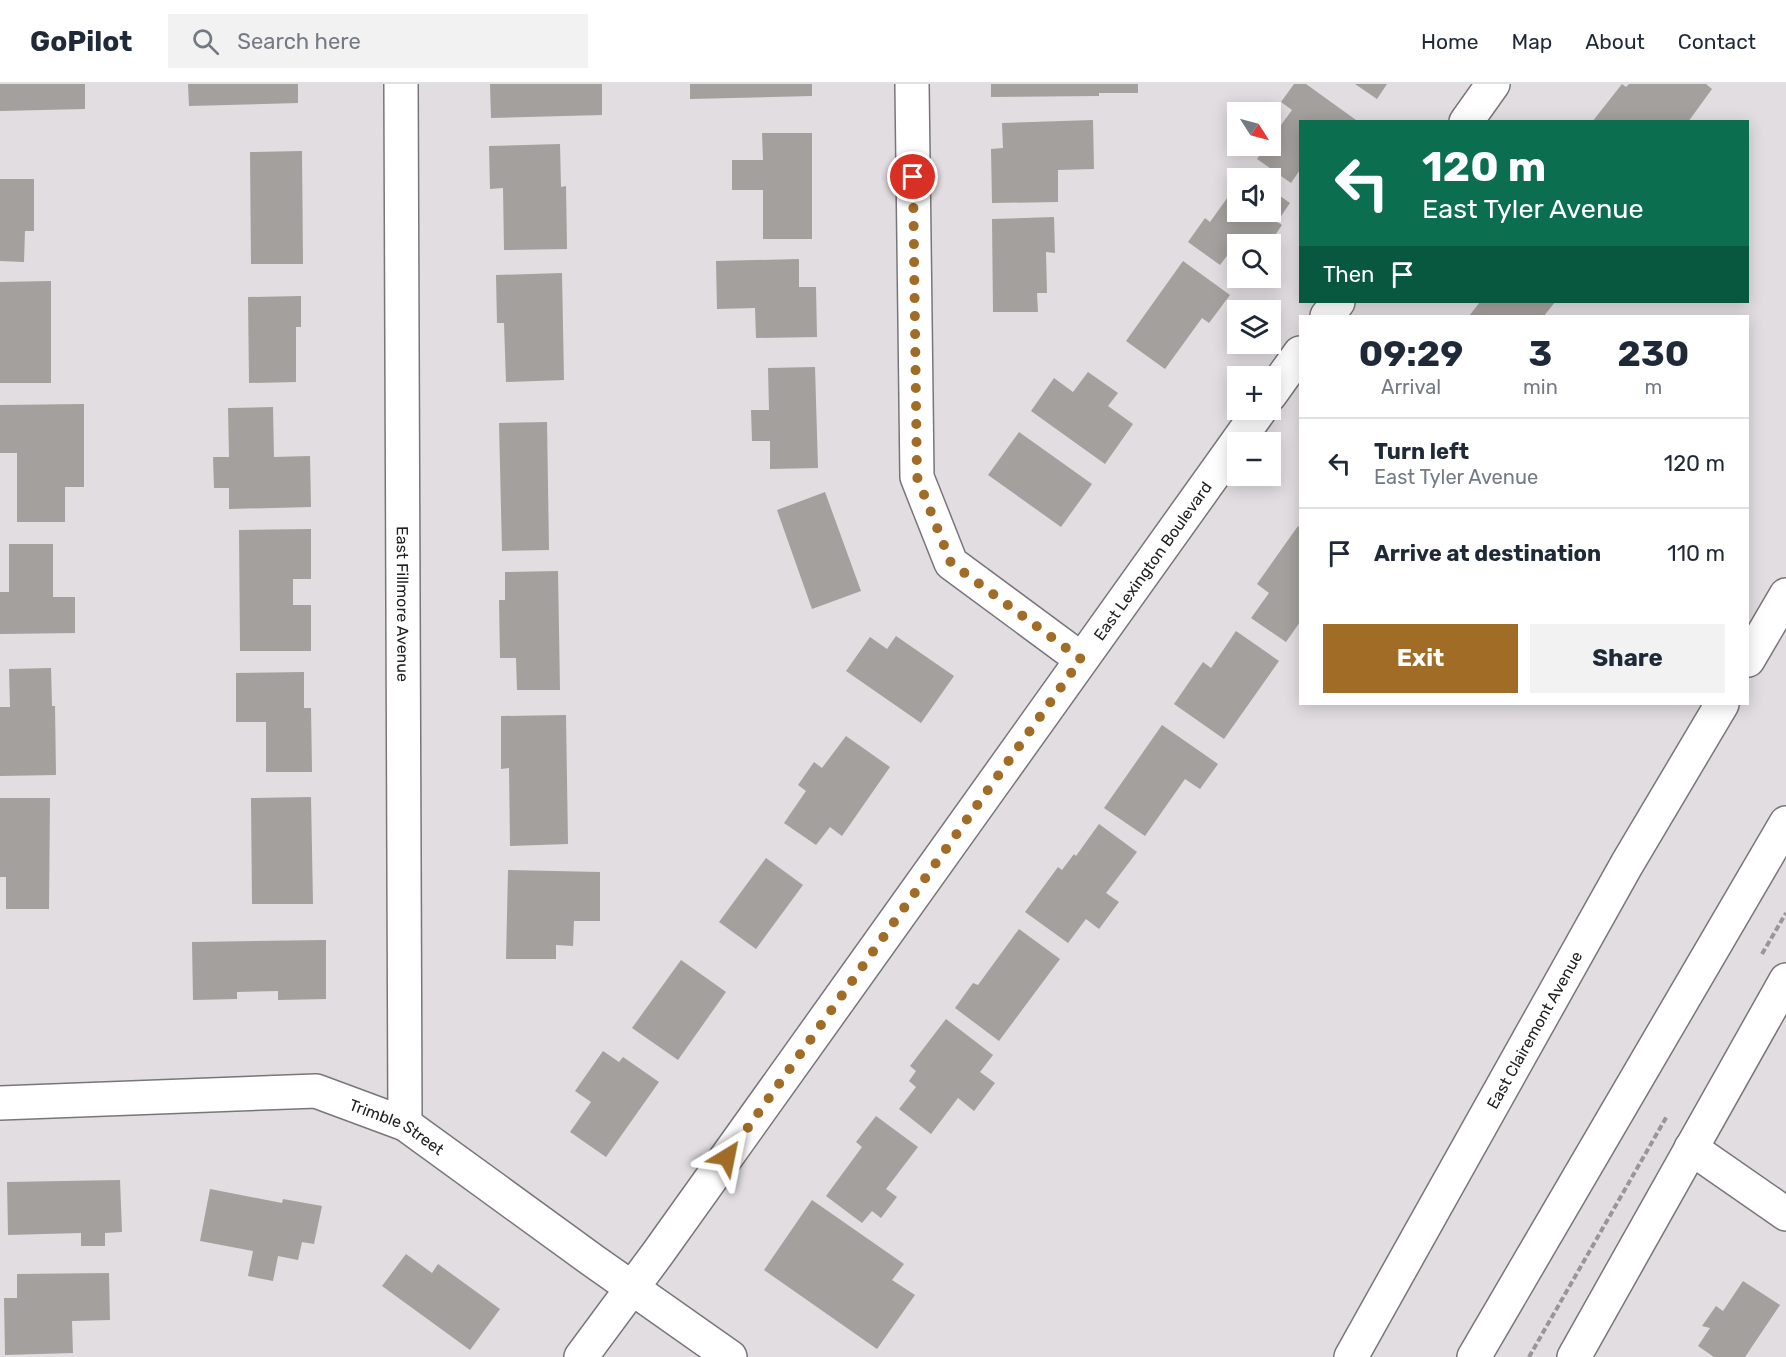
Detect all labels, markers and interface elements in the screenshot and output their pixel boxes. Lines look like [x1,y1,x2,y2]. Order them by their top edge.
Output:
search box [168,14,588,68]
text: GoPilot [30,25,132,58]
icon: search [189,25,222,58]
text: Search here [237,28,361,55]
text: Home [1421,29,1478,54]
text: Map [1511,29,1552,54]
text: About [1585,29,1645,54]
text: Contact [1678,29,1756,54]
north arrow [1227,102,1281,156]
map controls [1227,102,1281,486]
text: 120 m [1422,142,1546,192]
icon: left [1323,144,1401,222]
pin [887,151,938,202]
icon: arrive [896,160,929,193]
button: sound [1227,168,1281,222]
text: East Tyler Avenue [1422,193,1644,225]
button: search [1227,234,1281,288]
icon: arrive [1386,258,1419,291]
text: Then [1323,261,1374,288]
button: layers [1227,300,1281,354]
text: 09:29 [1359,332,1463,375]
text: 3 [1529,332,1552,375]
text: 230 [1618,332,1689,375]
button: + [1227,366,1281,420]
text: Arrival [1381,375,1441,399]
text: min [1523,375,1558,399]
text: m [1645,375,1662,399]
button: − [1227,432,1281,486]
text: Turn left [1374,438,1469,465]
icon: left [1323,447,1356,480]
text: 120 m [1664,450,1725,477]
text: East Tyler Avenue [1374,465,1538,489]
street label: East Lexington Boulevard [1090,478,1216,644]
street label: East Fillmore Avenue [393,526,412,682]
icon: arrive [1323,537,1356,570]
text: Arrive at destination [1374,540,1601,567]
text: 110 m [1667,540,1725,567]
button: Exit [1323,624,1518,693]
button: Share [1530,624,1725,693]
street label: East Clairemont Avenue [1483,948,1586,1112]
street label: Trimble Street [347,1095,448,1159]
position arrow [695,1125,759,1189]

